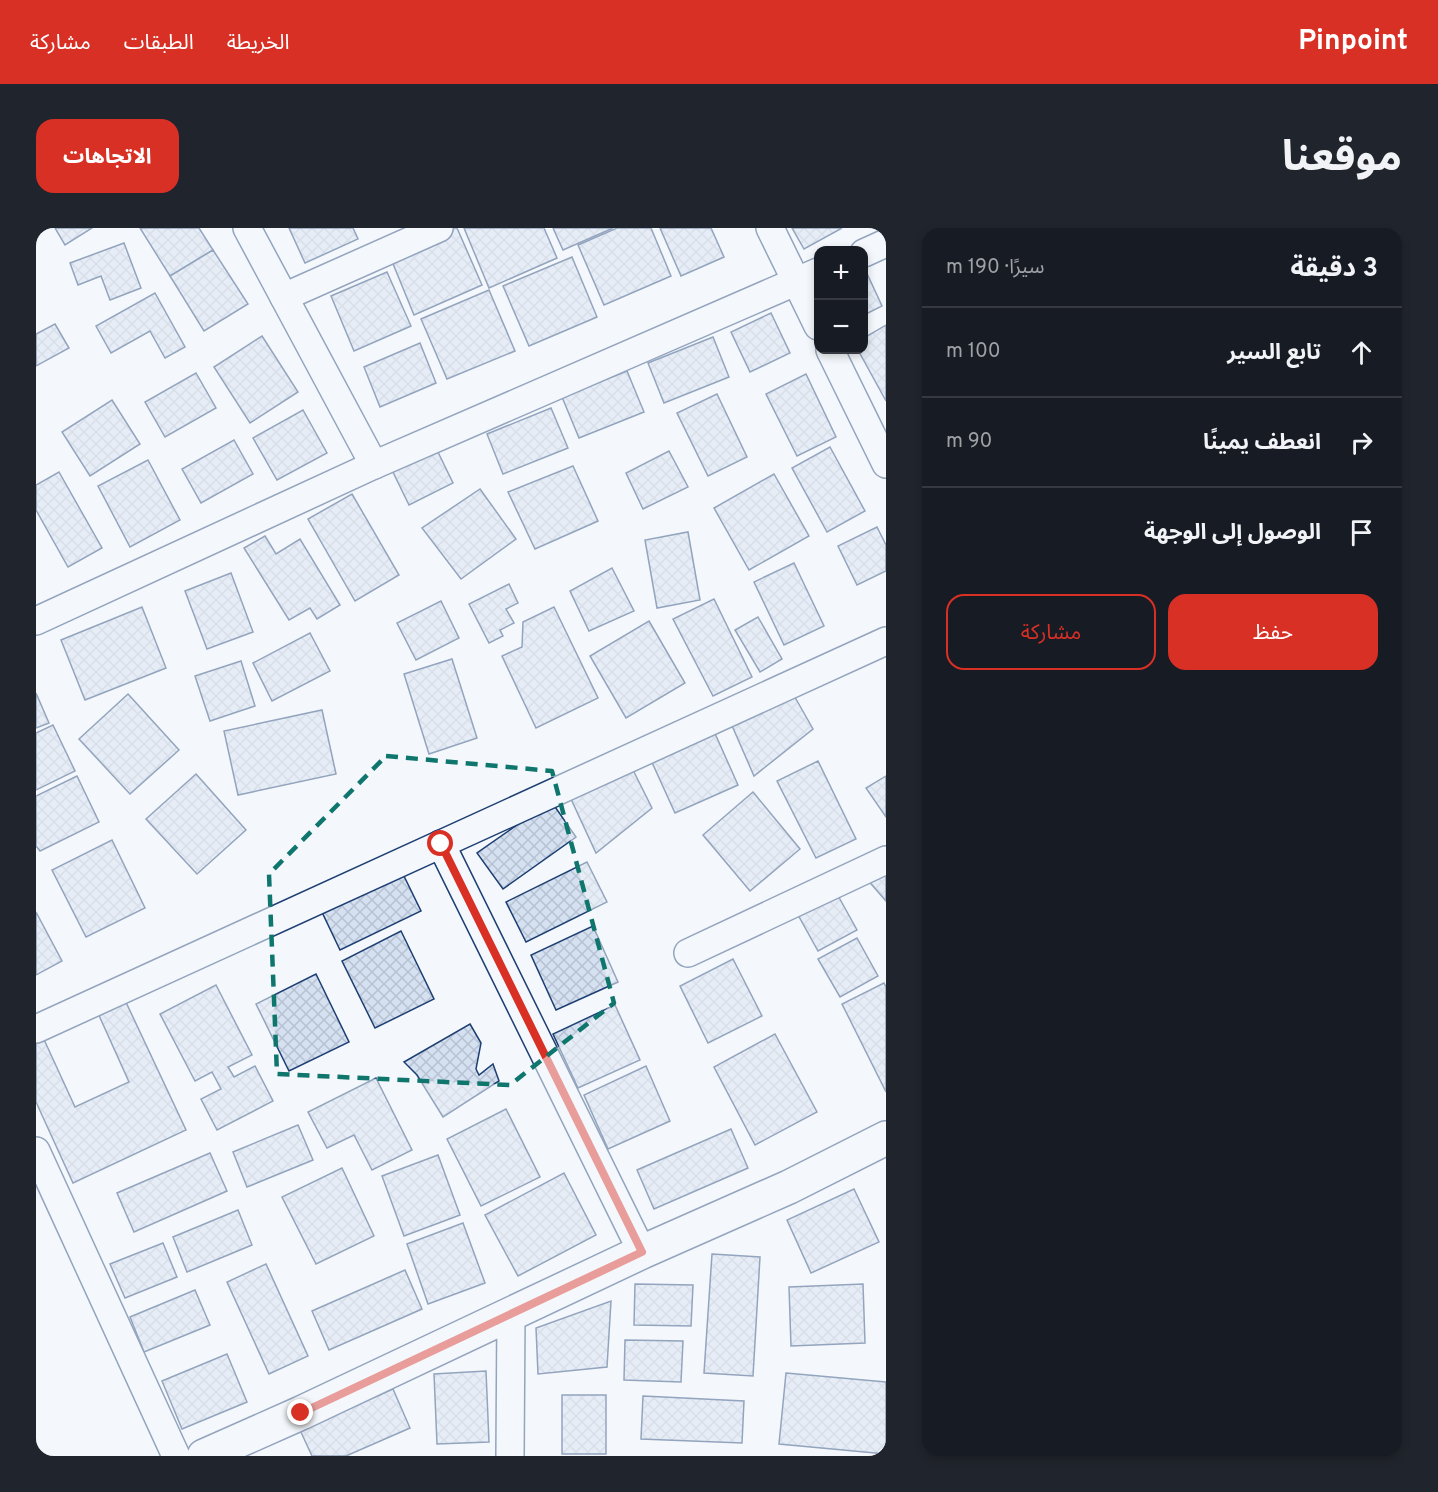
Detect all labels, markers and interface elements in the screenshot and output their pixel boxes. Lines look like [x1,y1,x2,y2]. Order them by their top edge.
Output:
text: Pinpoint [1298,24,1408,60]
text: مشاركة [30,30,91,57]
text: الطبقات [124,30,194,57]
text: الخريطة [227,30,290,57]
button: الاتجاهات [36,119,179,193]
text: موقعنا [1282,133,1402,186]
map controls [814,246,868,354]
button: + [814,246,868,300]
text: 3 دقيقة [1290,253,1378,286]
text: سيرًا · 190 m [946,255,1044,281]
button: − [814,300,868,354]
icon: ahead [1345,336,1378,369]
text: 100 m [946,339,1001,365]
text: تابع السير [1227,340,1321,367]
icon: right [1345,426,1378,459]
text: 90 m [946,429,992,455]
text: انعطف يمينًا [1203,430,1321,457]
icon: arrive [1345,516,1378,549]
text: الوصول إلى الوجهة [1144,520,1321,547]
button: مشاركة [946,594,1156,670]
button: حفظ [1168,594,1378,670]
route start [427,830,453,856]
route end [287,1399,313,1425]

